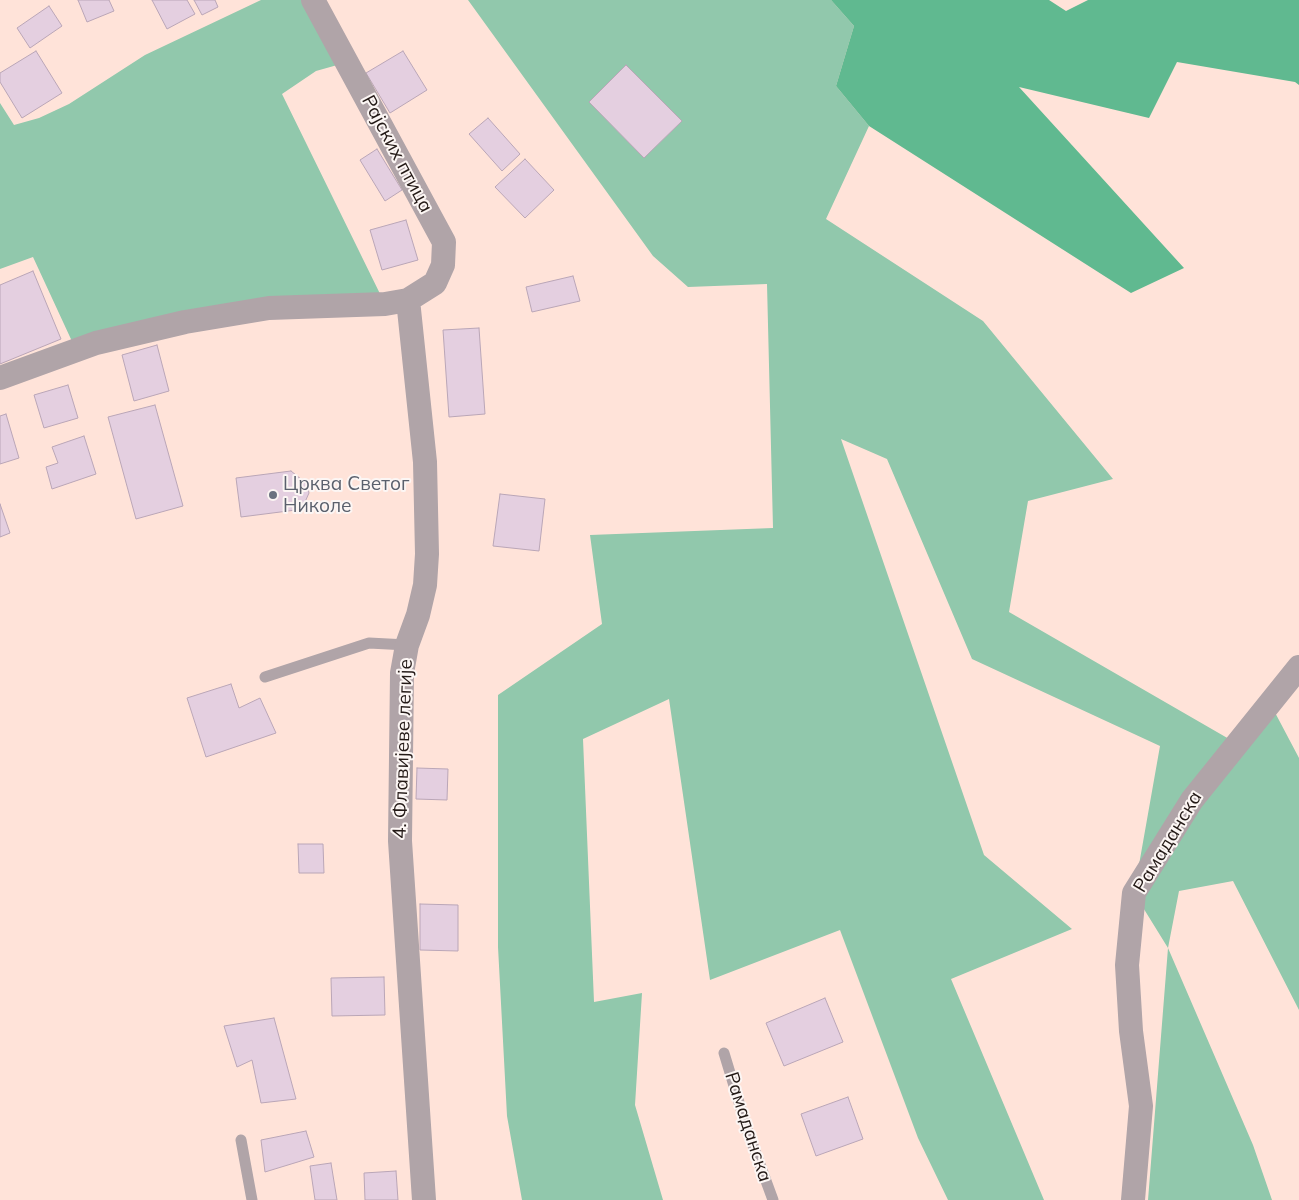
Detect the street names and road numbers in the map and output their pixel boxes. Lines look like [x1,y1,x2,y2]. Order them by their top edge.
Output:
street label: Рајских птица [357,92,437,216]
street label: 4. Флавијеве легије [388,659,418,839]
street label: Рамаданска [1129,787,1207,897]
street label: Рамаданска [720,1069,776,1185]

